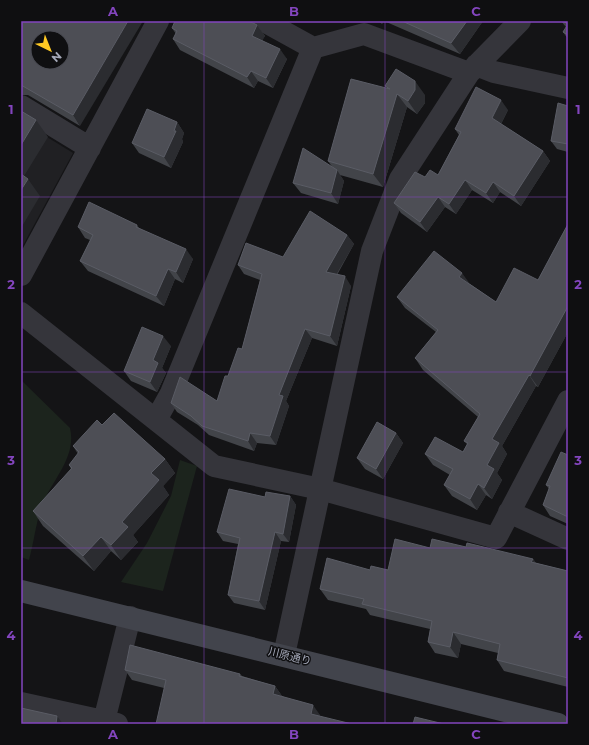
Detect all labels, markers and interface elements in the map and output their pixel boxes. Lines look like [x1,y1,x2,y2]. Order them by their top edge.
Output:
text: A [107,3,119,19]
text: B [289,3,299,19]
text: C [471,3,481,19]
north arrow [30,30,70,70]
text: N [49,49,65,65]
text: 1 [8,101,14,117]
text: 1 [575,101,581,117]
text: 2 [7,276,15,292]
text: 2 [574,276,582,292]
text: 3 [6,452,15,468]
text: 3 [573,452,582,468]
text: 4 [7,627,16,643]
text: 4 [574,627,583,643]
street label: 川原通り [267,644,313,668]
text: A [107,726,119,742]
text: B [289,726,299,742]
text: C [471,726,481,742]

